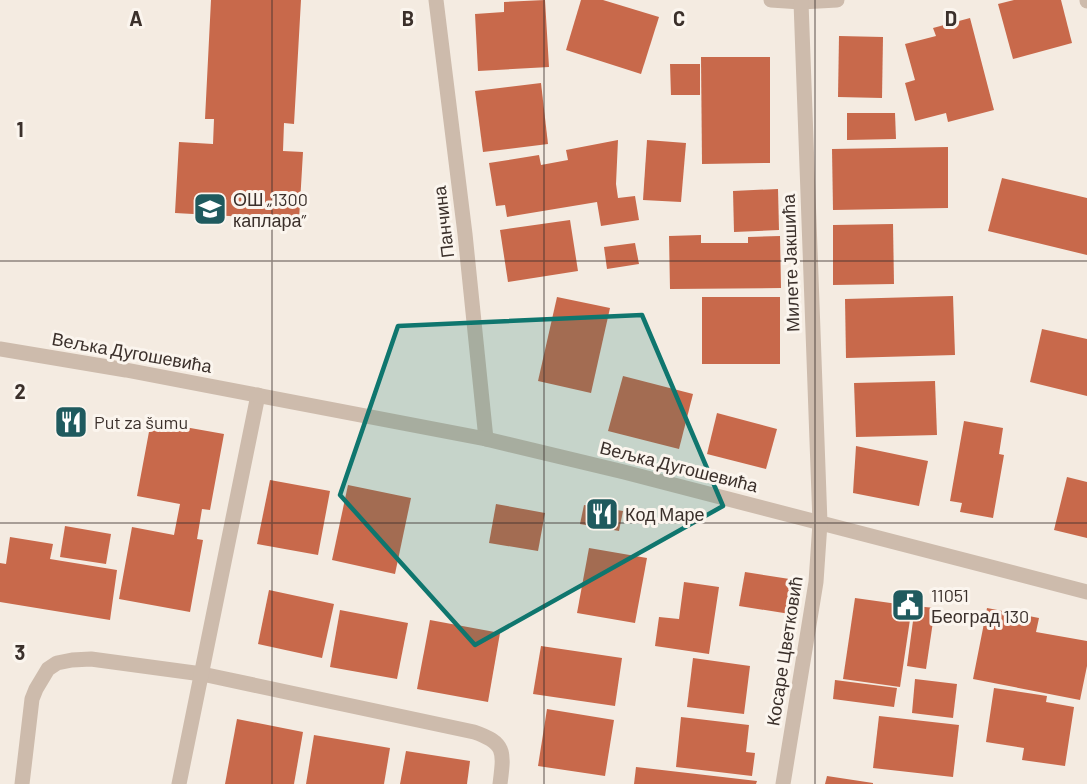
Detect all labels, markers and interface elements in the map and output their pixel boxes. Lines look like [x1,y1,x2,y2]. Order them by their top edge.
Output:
text: A [129,6,143,30]
text: B [402,6,414,30]
text: C [673,6,685,30]
text: D [945,6,957,30]
text: 1 [16,117,24,141]
street label: Панчина [428,184,458,259]
place label: ОШ „1300 каплара” [233,188,308,231]
school or university icon: ОШ „1300 каплара” [192,191,228,227]
street label: Милете Јакшића [777,193,803,332]
street label: Вељка Дугошевића [50,327,215,377]
text: 2 [14,379,26,403]
restaurant icon: Put za šumu [53,404,89,440]
place label: Put za šumu [94,411,188,433]
street label: Вељка Дугошевића [598,436,761,497]
restaurant icon: Код Маре [584,496,620,532]
place label: Код Маре [625,503,704,525]
street label: Косаре Цветковић [761,575,807,727]
place label: 11051 Београд 130 [931,584,1029,627]
public building icon: 11051 Београд 130 [890,587,926,623]
text: 3 [15,640,25,664]

